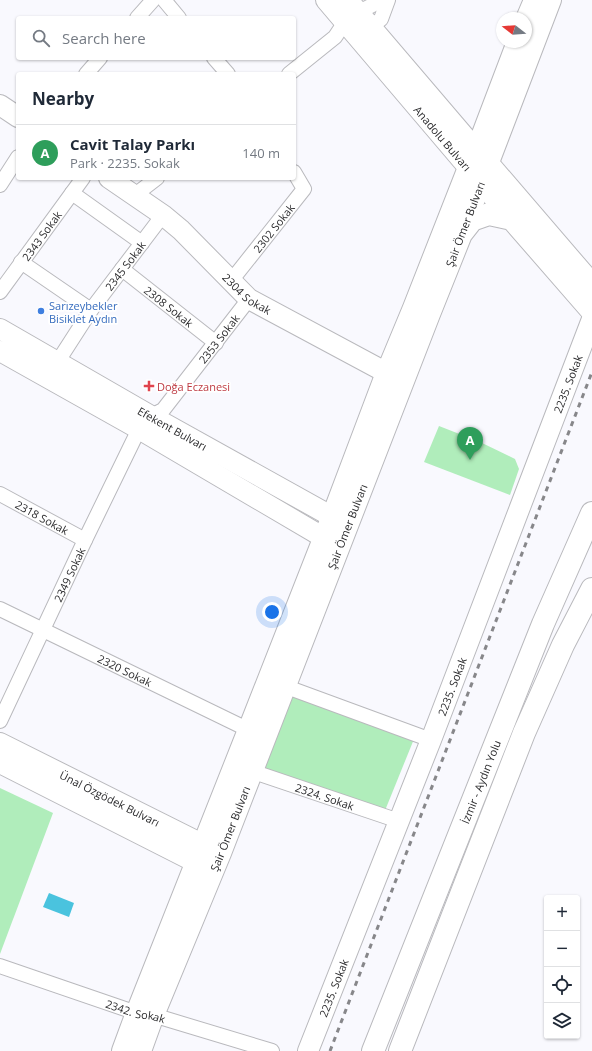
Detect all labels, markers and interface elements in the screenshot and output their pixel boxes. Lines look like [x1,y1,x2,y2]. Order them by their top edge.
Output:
north arrow [496,12,532,48]
search box [16,16,296,60]
icon: search [30,27,52,49]
text: Search here [62,28,146,48]
text: Nearby [32,87,94,110]
street label: Anadolu Bulvarı [411,102,475,174]
text: Cavit Talay Parkı [70,134,195,154]
text: A [41,144,49,162]
text: 140 m [242,144,280,162]
text: Park · 2235. Sokak [70,154,180,172]
street label: Şair Ömer Bulvarı [442,179,488,269]
street label: 2302 Sokak [249,200,297,255]
street label: 2343 Sokak [18,207,65,263]
street label: 2345 Sokak [101,238,148,293]
street label: 2304 Sokak [220,270,274,317]
street label: 2308 Sokak [142,282,197,330]
place label: Sarızeybekler Bisiklet Aydın [49,298,118,326]
marker: Sarızeybekler Bisiklet Aydın [36,306,46,316]
street label: 2353 Sokak [195,311,242,366]
street label: 2235. Sokak [549,352,585,415]
place label: Doğa Eczanesi [157,379,230,394]
marker: Doğa Eczanesi [144,381,154,391]
street label: Efekent Bulvarı [135,403,210,453]
pin: A [457,427,483,460]
street label: Şair Ömer Bulvarı [323,482,370,571]
street label: 2318 Sokak [13,496,72,537]
street label: 2349 Sokak [50,545,88,604]
your location [262,602,282,622]
street label: 2320 Sokak [95,650,155,689]
street label: 2235. Sokak [434,655,470,718]
street label: İzmir - Aydın Yolu [457,738,504,826]
street label: Ünal Özgödek Bulvarı [57,767,163,829]
street label: 2324. Sokak [293,779,357,813]
street label: Şair Ömer Bulvarı [206,784,253,873]
map controls [544,895,580,1039]
button: + [544,895,580,931]
button: − [544,931,580,967]
street label: 2235. Sokak [315,956,351,1019]
button: locate [544,967,580,1003]
street label: 2342. Sokak [104,995,168,1026]
button: layers [544,1003,580,1039]

